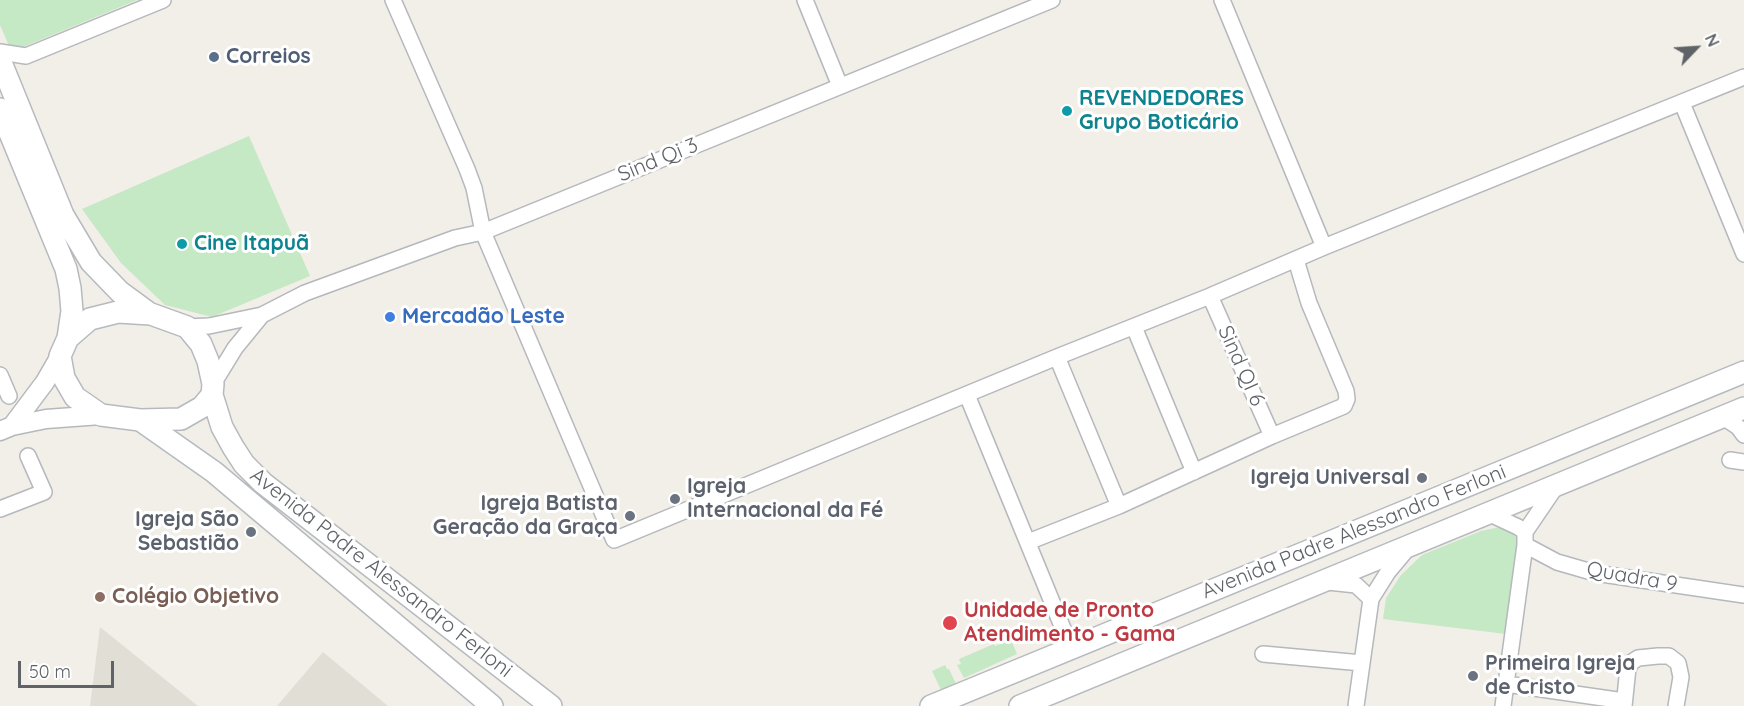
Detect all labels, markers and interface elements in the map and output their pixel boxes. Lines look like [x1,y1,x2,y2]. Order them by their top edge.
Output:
north arrow [1666,18,1726,78]
text: N [1701,31,1724,50]
place label: Correios [226,44,311,70]
marker: Correios [207,50,221,64]
place label: REVENDEDORES Grupo Boticário [1079,86,1244,136]
marker: REVENDEDORES Grupo Boticário [1060,104,1074,118]
street label: Sind Qi 3 [614,133,702,187]
place label: Cine Itapuã [194,231,309,257]
marker: Cine Itapuã [175,237,189,251]
place label: Mercadão Leste [402,304,565,330]
marker: Mercadão Leste [383,310,397,324]
street label: Sind QI 6 [1212,322,1270,410]
street label: Avenida Padre Alessandro Ferloni [1198,459,1510,605]
street label: Avenida Padre Alessandro Ferloni [245,463,517,683]
place label: Igreja Universal [1250,465,1410,491]
marker: Igreja Universal [1415,471,1429,485]
place label: Igreja Internacional da Fé [687,474,883,524]
place label: Igreja Batista Geração da Graça [433,491,618,541]
marker: Igreja Internacional da Fé [668,492,682,506]
place label: Igreja São Sebastião [135,507,239,557]
marker: Igreja Batista Geração da Graça [623,509,637,523]
marker: Igreja São Sebastião [244,525,258,539]
street label: Quadra 9 [1585,557,1679,597]
place label: Colégio Objetivo [112,584,279,610]
marker: Colégio Objetivo [93,590,107,604]
place label: Unidade de Pronto Atendimento - Gama [964,598,1175,648]
marker: Unidade de Pronto Atendimento - Gama [941,614,959,632]
scale bar [21,649,117,687]
place label: Primeira Igreja de Cristo [1485,651,1636,701]
text: 50 m [29,660,71,683]
marker: Primeira Igreja de Cristo [1466,669,1480,683]

